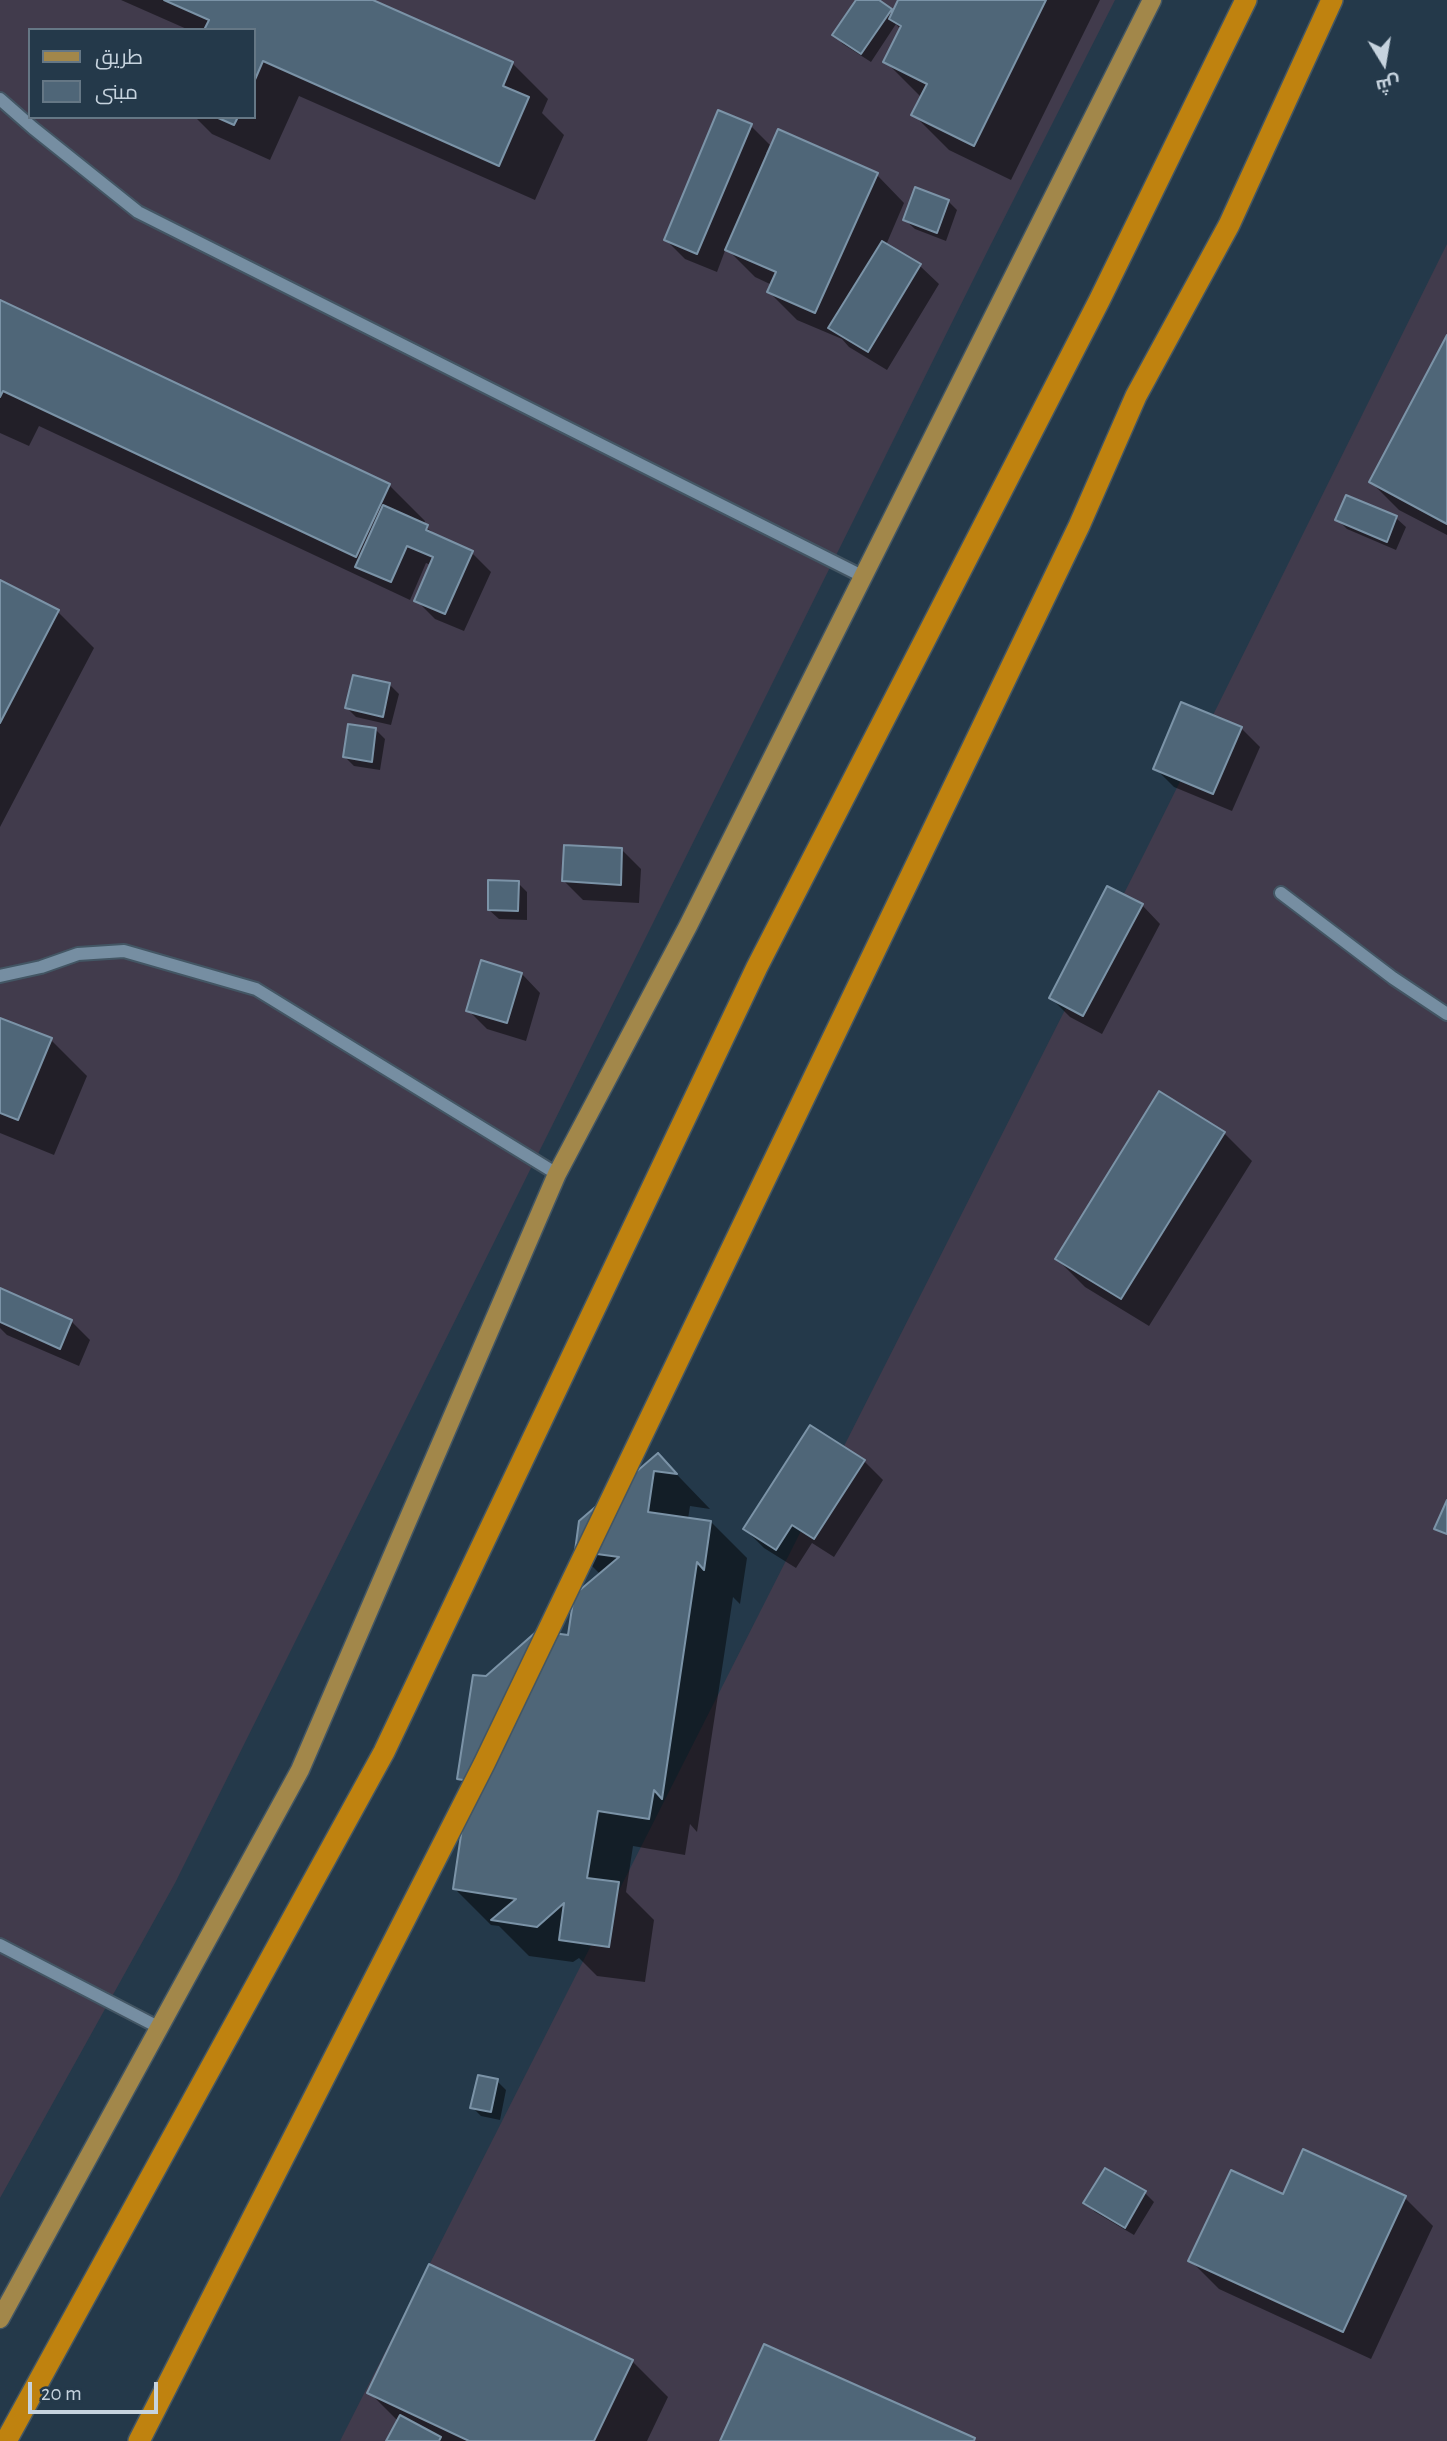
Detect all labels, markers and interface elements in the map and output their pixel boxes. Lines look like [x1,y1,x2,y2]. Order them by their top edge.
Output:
legend [28,28,256,119]
north arrow [1349,28,1419,98]
text: طريق [95,47,143,68]
text: ش [1374,72,1402,96]
text: مبنى [95,82,138,103]
scale bar [32,2368,161,2412]
text: 20 m [41,2383,82,2404]

